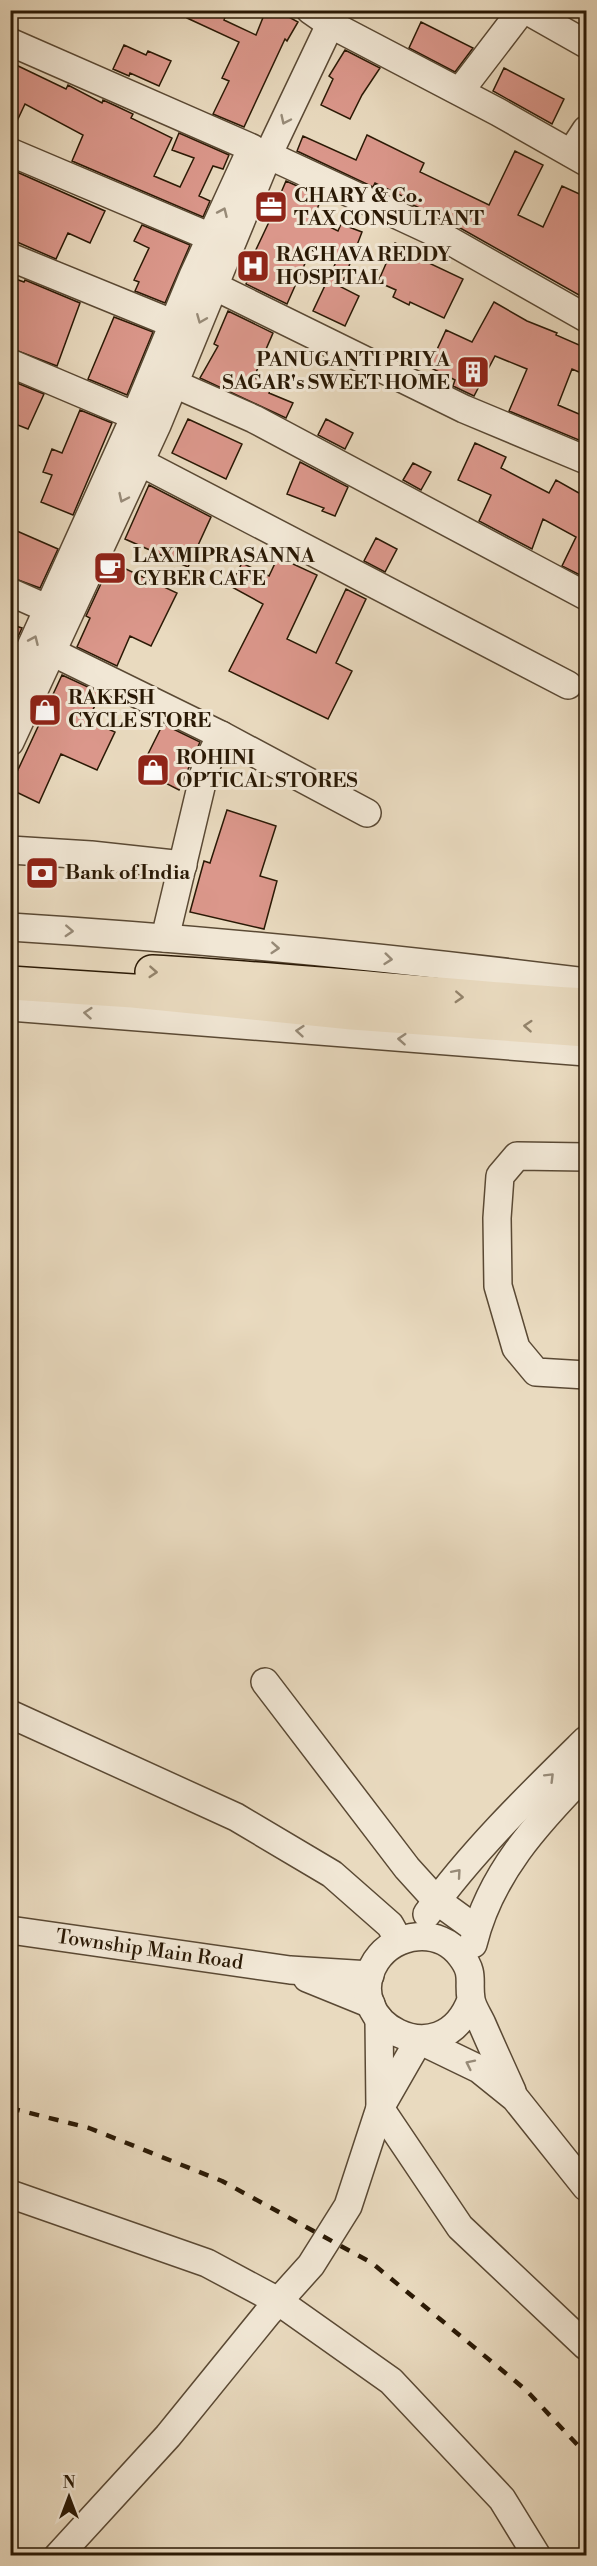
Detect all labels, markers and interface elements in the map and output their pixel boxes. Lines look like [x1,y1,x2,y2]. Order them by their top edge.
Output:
one-way arrow [280,114,292,125]
place label: CHARY & Co. TAX CONSULTANT [294,184,485,232]
office icon: CHARY & Co. TAX CONSULTANT [253,189,289,225]
one-way arrow [216,207,228,218]
place label: RAGHAVA REDDY HOSPITAL [276,243,452,291]
hospital icon: RAGHAVA REDDY HOSPITAL [235,248,271,284]
one-way arrow [195,313,208,324]
place label: PANUGANTI PRIYA SAGAR's SWEET HOME [222,348,451,396]
building icon: PANUGANTI PRIYA SAGAR's SWEET HOME [455,354,491,390]
one-way arrow [119,492,131,503]
place label: LAXMIPRASANNA CYBER CAFE [133,544,316,592]
cafe icon: LAXMIPRASANNA CYBER CAFE [92,550,128,586]
one-way arrow [27,635,39,646]
place label: RAKESH CYCLE STORE [68,686,211,734]
shop icon: RAKESH CYCLE STORE [27,692,63,728]
place label: ROHINI OPTICAL STORES [176,746,358,794]
shop icon: ROHINI OPTICAL STORES [135,752,171,788]
bank icon: Bank of India [24,855,60,891]
place label: Bank of India [65,861,190,886]
one-way arrow [64,924,73,937]
one-way arrow [270,941,279,954]
one-way arrow [384,952,393,964]
one-way arrow [148,965,157,978]
one-way arrow [455,990,464,1003]
one-way arrow [83,1007,92,1020]
one-way arrow [524,1019,533,1032]
one-way arrow [296,1025,305,1038]
one-way arrow [398,1033,407,1046]
one-way arrow [542,1773,553,1784]
one-way arrow [450,1869,461,1880]
street label: Township Main Road [54,1924,245,1976]
one-way arrow [465,2060,476,2072]
north arrow [39,2467,99,2527]
text: N [63,2473,76,2493]

